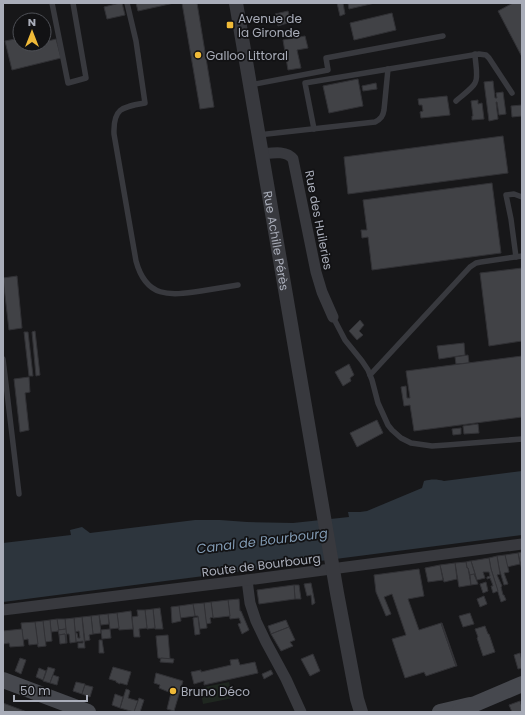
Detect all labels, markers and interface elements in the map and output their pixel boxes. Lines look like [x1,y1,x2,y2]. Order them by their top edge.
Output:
place label: Avenue de la Gironde [238,10,302,41]
north arrow [12,12,52,52]
text: N [28,14,36,30]
marker: Avenue de la Gironde [225,20,235,30]
place label: Galloo Littoral [206,47,288,64]
marker: Galloo Littoral [193,50,203,60]
street label: Rue des Huileries [301,169,337,271]
street label: Rue Achille Pérès [260,189,294,292]
water label: Canal de Bourbourg [195,523,329,558]
street label: Route de Bourbourg [201,549,321,581]
scale bar [14,677,87,703]
text: 50 m [20,682,51,699]
place label: Bruno Déco [181,683,250,700]
marker: Bruno Déco [168,686,178,696]

